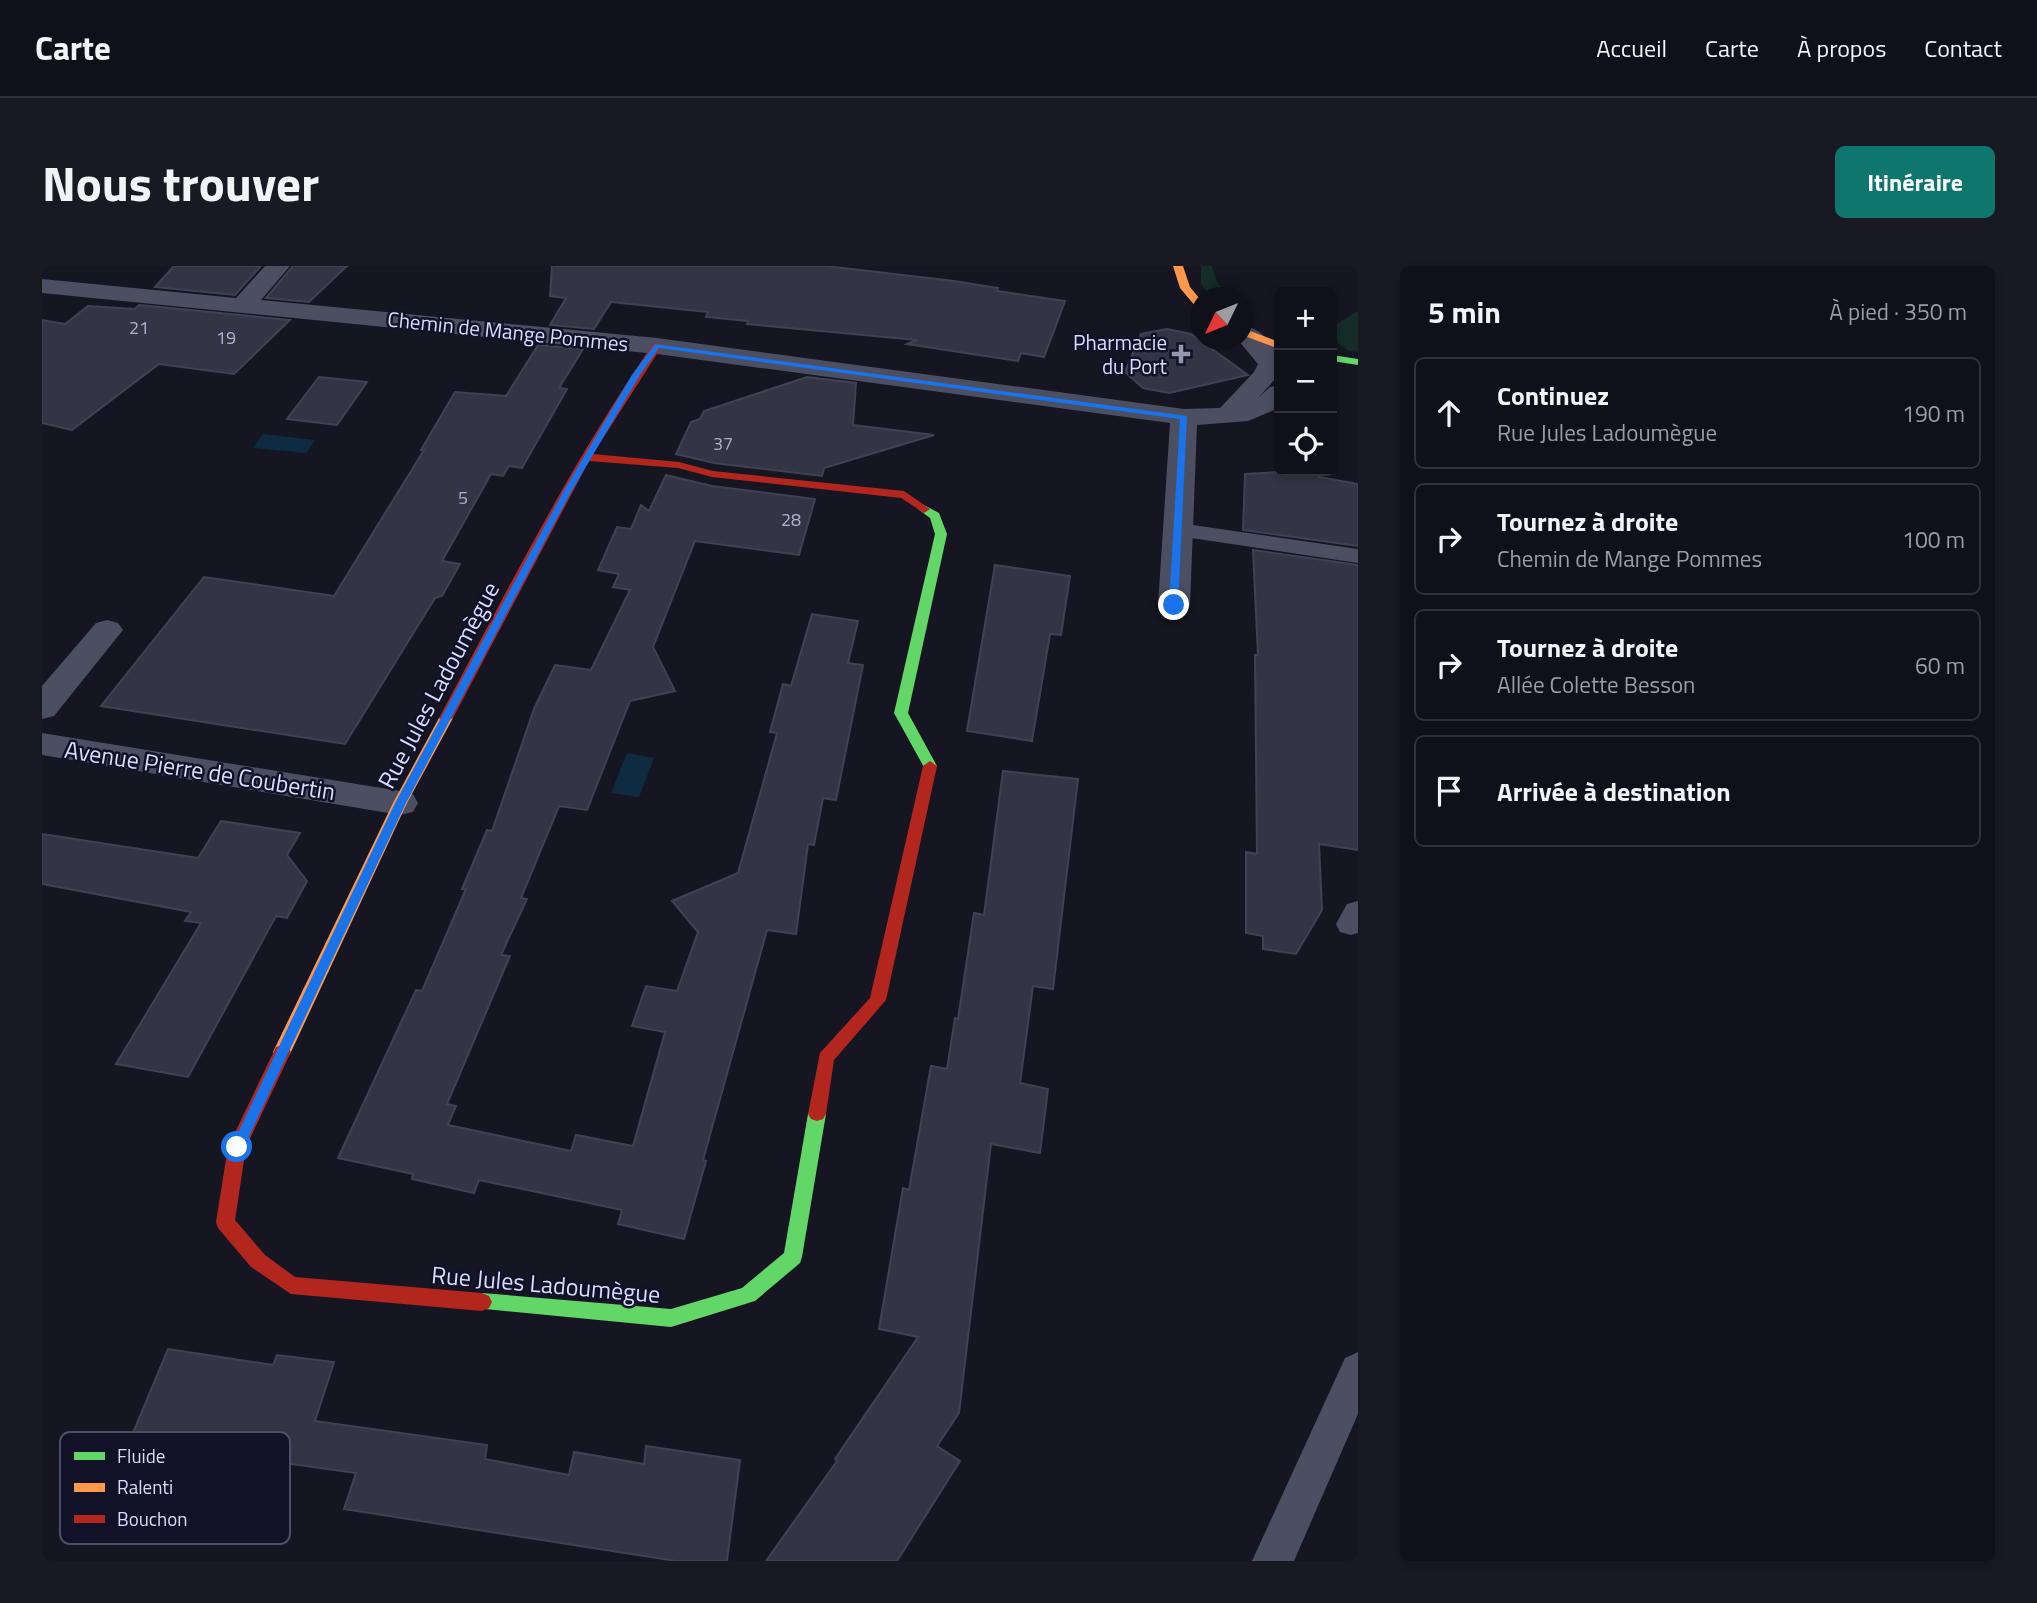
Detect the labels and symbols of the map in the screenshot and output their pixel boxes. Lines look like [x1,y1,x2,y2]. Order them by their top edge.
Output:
north arrow [1190,287,1253,350]
street label: Chemin de Mange Pommes [386,302,630,360]
house number: 21 [129,314,149,341]
house number: 19 [216,324,236,351]
place label: Pharmacie du Port [1073,326,1168,382]
marker: Pharmacie du Port [1173,346,1189,362]
house number: 37 [713,430,733,457]
house number: 5 [458,484,468,511]
house number: 28 [781,506,801,533]
street label: Rue Jules Ladoumègue [368,575,508,795]
route end [1158,589,1189,620]
street label: Avenue Pierre de Coubertin [62,731,338,809]
route start [221,1131,252,1162]
street label: Rue Jules Ladoumègue [430,1256,662,1312]
legend [60,1432,290,1544]
text: Fluide [117,1441,165,1470]
text: Ralenti [117,1472,173,1501]
text: Bouchon [117,1504,188,1533]

